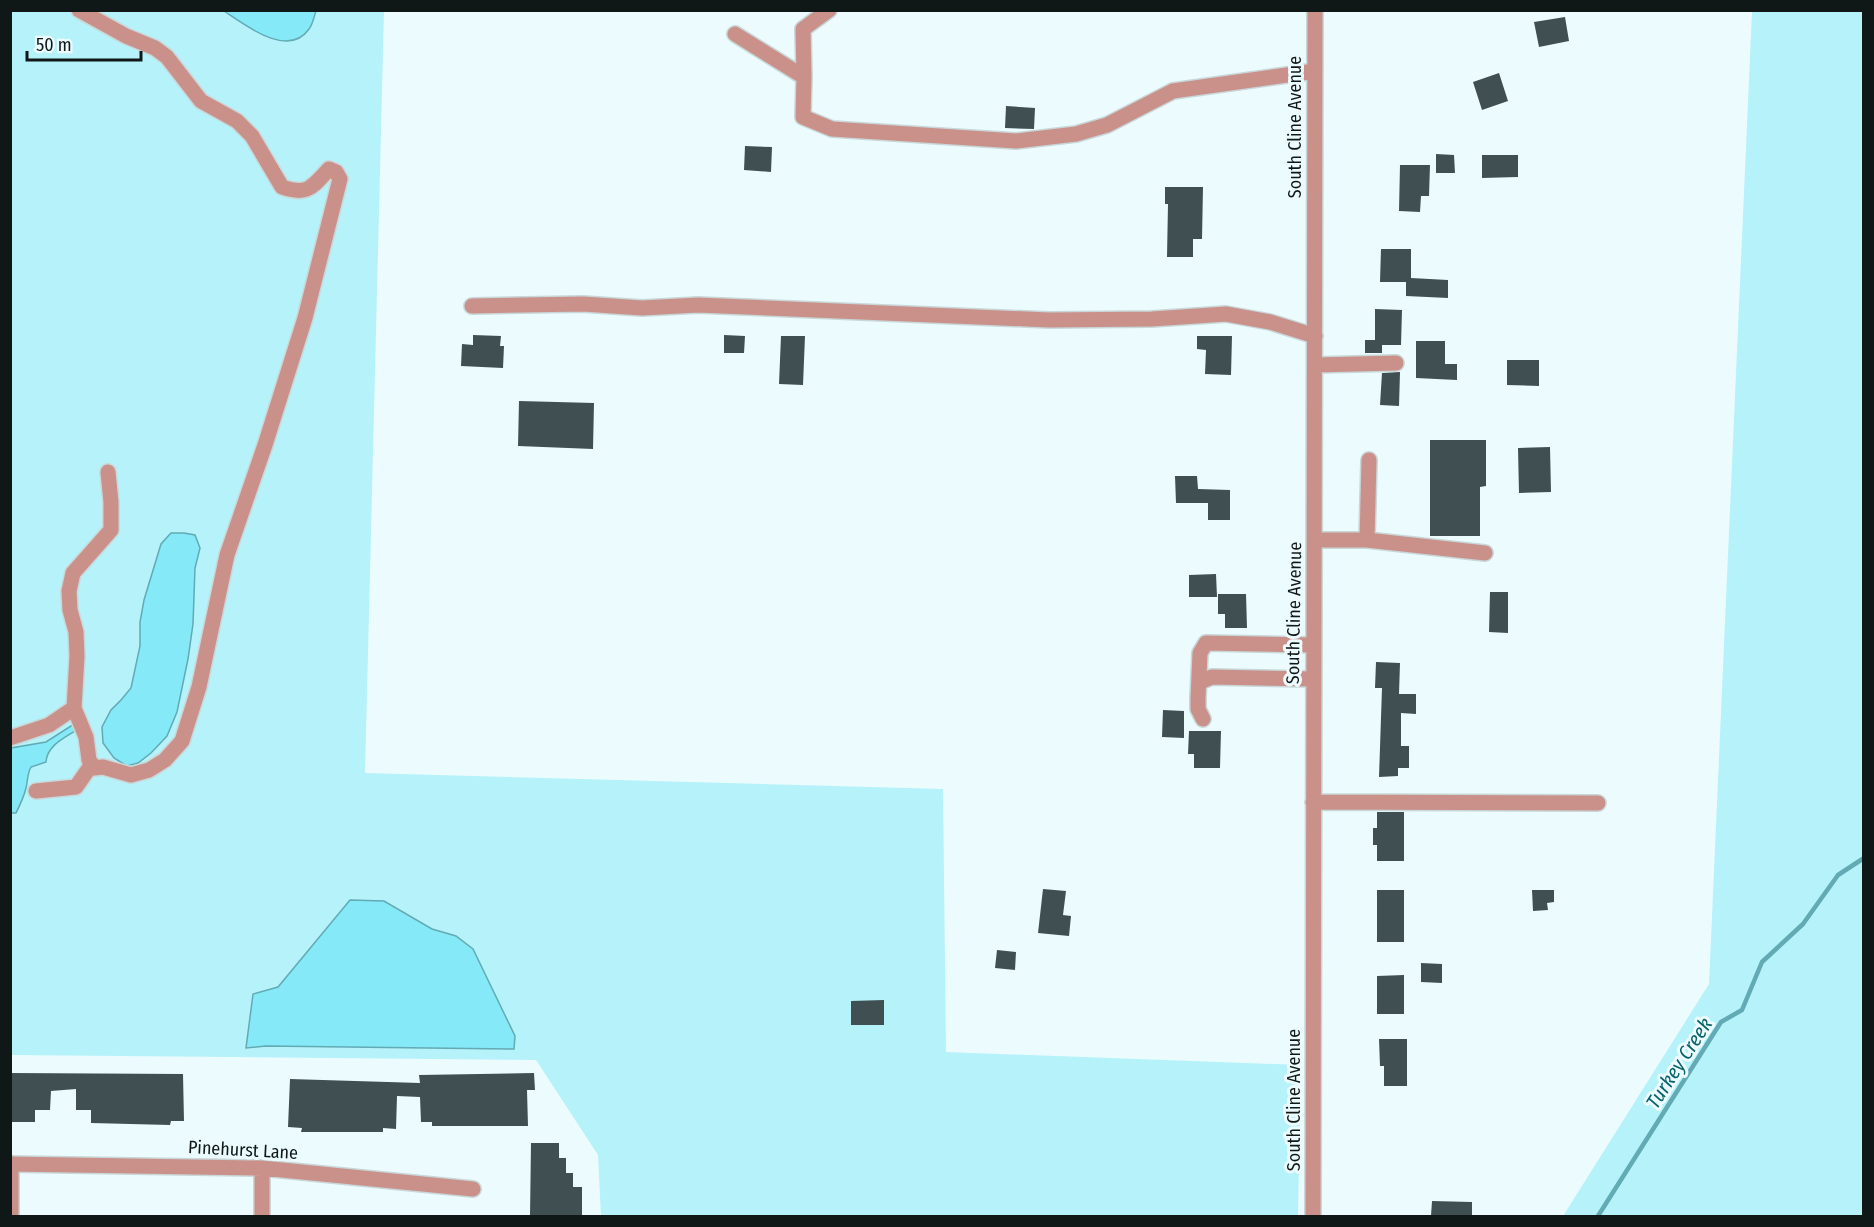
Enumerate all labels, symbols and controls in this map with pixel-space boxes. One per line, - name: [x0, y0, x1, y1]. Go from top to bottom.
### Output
- scale bar: [27, 24, 141, 62]
- text: 50 m: [36, 34, 72, 56]
- street label: South Cline Avenue: [1284, 56, 1306, 198]
- street label: South Cline Avenue: [1282, 542, 1306, 684]
- water label: Turkey Creek: [1641, 1013, 1717, 1113]
- street label: South Cline Avenue: [1283, 1029, 1305, 1171]
- street label: Pinehurst Lane: [187, 1136, 299, 1164]

